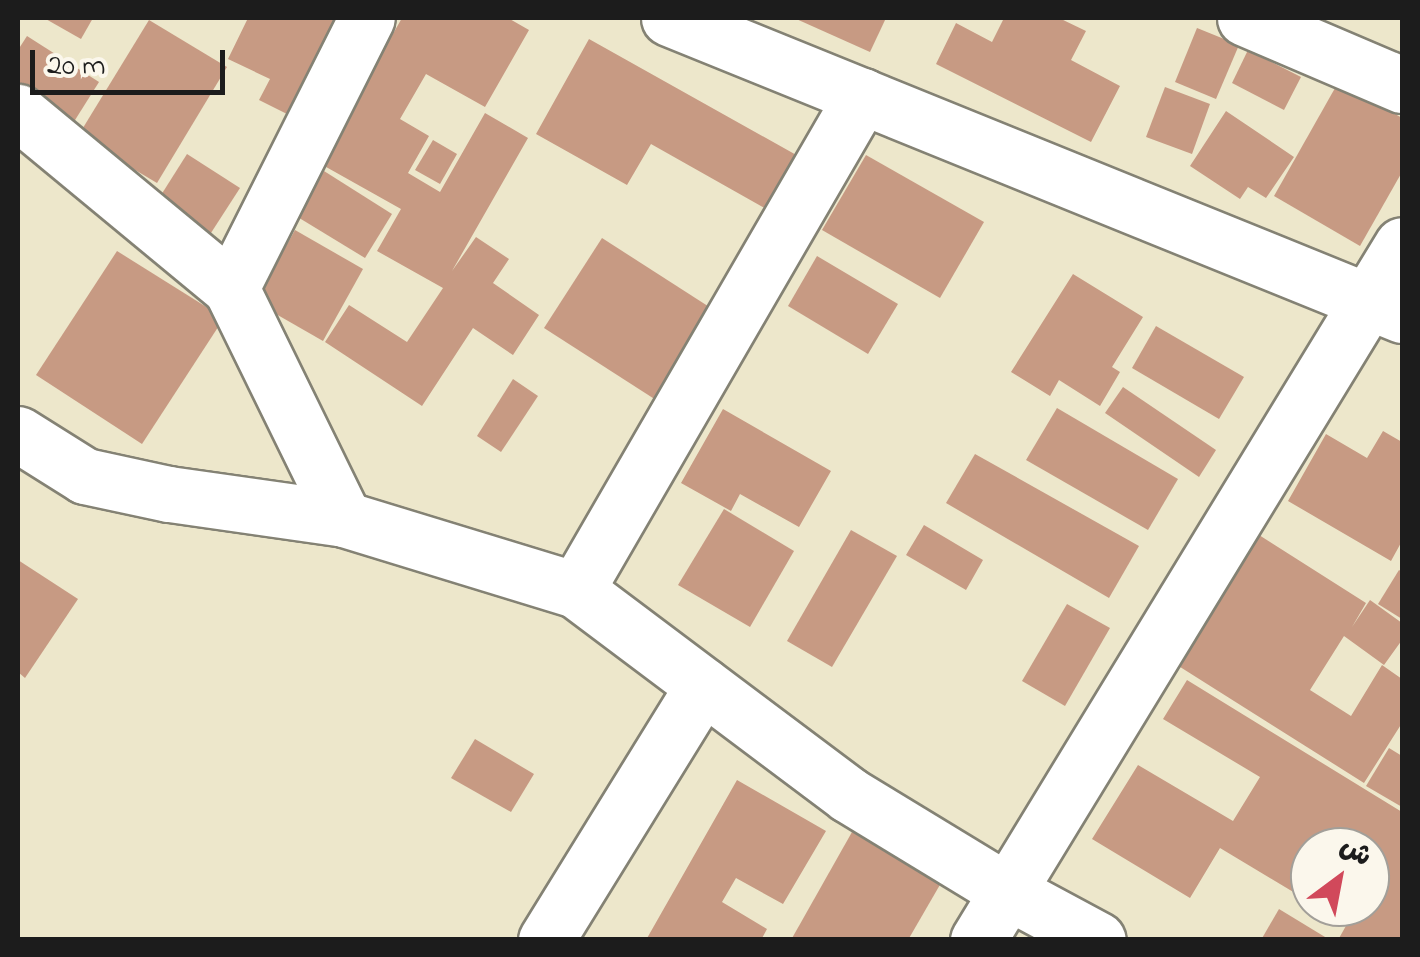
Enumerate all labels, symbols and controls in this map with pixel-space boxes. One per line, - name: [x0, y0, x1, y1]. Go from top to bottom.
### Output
- scale bar: [35, 30, 230, 92]
- text: 20 m: [47, 45, 106, 89]
- north arrow: [1290, 827, 1390, 927]
- text: ش: [1331, 827, 1379, 878]

